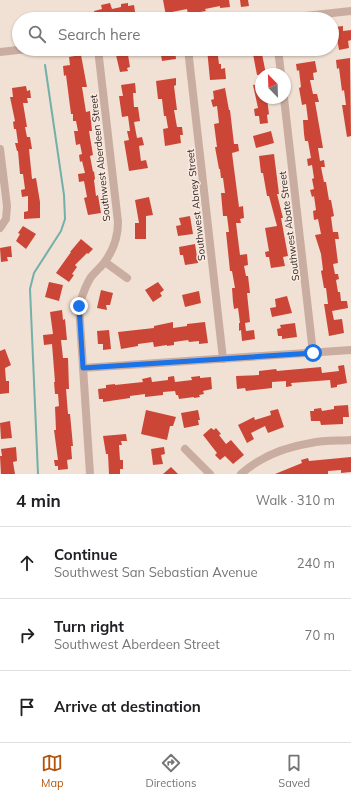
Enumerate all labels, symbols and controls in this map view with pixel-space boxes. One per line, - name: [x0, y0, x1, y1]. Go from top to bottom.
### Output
- search box: [12, 12, 339, 56]
- icon: search: [26, 23, 48, 45]
- text: Search here: [58, 25, 140, 44]
- north arrow: [255, 68, 291, 104]
- street label: Southwest Aberdeen Street: [87, 93, 113, 222]
- street label: Southwest Abney Street: [184, 148, 208, 262]
- street label: Southwest Abate Street: [276, 170, 302, 282]
- route end: [70, 297, 88, 315]
- route start: [304, 344, 322, 362]
- text: 4 min: [16, 490, 61, 511]
- text: Walk · 310 m: [256, 492, 335, 508]
- text: Continue: [54, 545, 117, 564]
- icon: ahead: [16, 552, 38, 574]
- text: 240 m: [297, 555, 335, 571]
- text: Southwest San Sebastian Avenue: [54, 564, 258, 580]
- text: Turn right: [54, 617, 124, 636]
- icon: right: [16, 624, 38, 646]
- text: 70 m: [305, 627, 335, 643]
- text: Southwest Aberdeen Street: [54, 636, 220, 652]
- icon: arrive: [16, 696, 38, 718]
- text: Arrive at destination: [54, 697, 201, 716]
- tab: Map: [41, 752, 64, 790]
- tab: Directions: [146, 752, 196, 790]
- tab: Saved: [278, 752, 310, 790]

